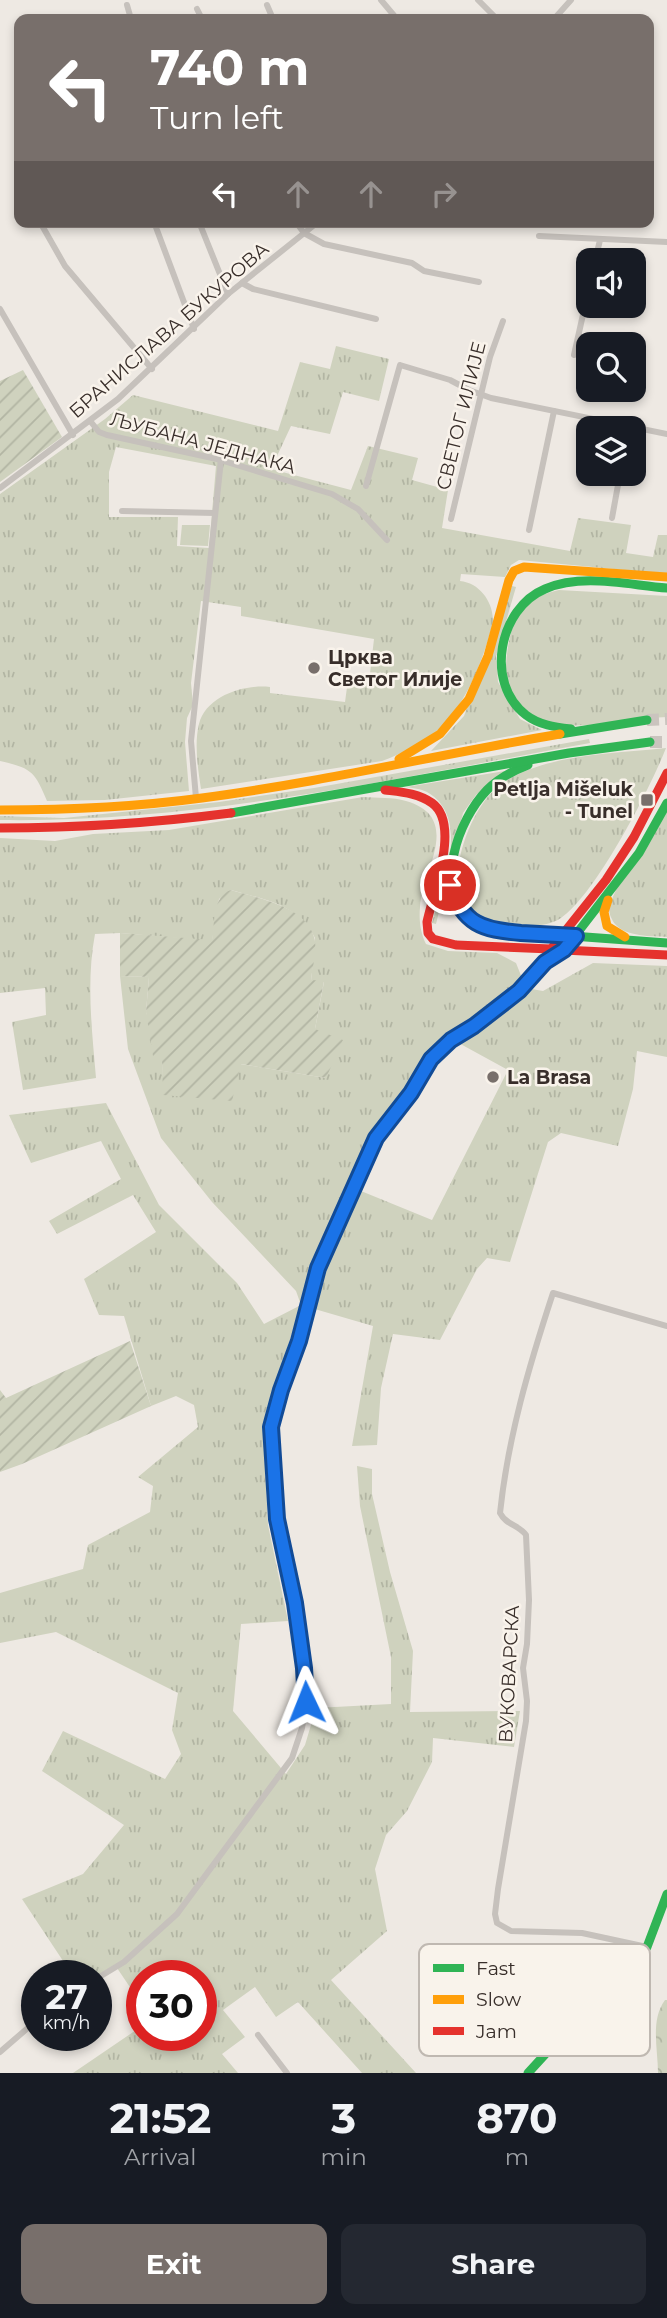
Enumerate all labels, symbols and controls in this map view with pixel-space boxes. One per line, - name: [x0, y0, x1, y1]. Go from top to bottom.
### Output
- text: 740 m: [150, 38, 310, 97]
- icon: left: [35, 42, 126, 133]
- text: Turn left: [150, 98, 284, 137]
- icon: left: [206, 175, 244, 213]
- icon: ahead: [279, 175, 317, 213]
- icon: ahead: [352, 175, 390, 213]
- icon: right: [425, 175, 463, 213]
- street label: БРАНИСЛАВА БУКУРОВА: [65, 237, 273, 423]
- map controls: [576, 248, 646, 486]
- button: sound: [576, 248, 646, 318]
- button: search: [576, 332, 646, 402]
- street label: СВЕТОГ ИЛИЈЕ: [431, 340, 491, 492]
- street label: ЉУБАНА ЈЕДНАКА: [108, 407, 298, 479]
- button: layers: [576, 416, 646, 486]
- place label: Црква Светог Илије: [328, 646, 463, 691]
- marker: Црква Светог Илије: [306, 660, 322, 676]
- place label: Petlja Mišeluk - Tunel: [493, 778, 634, 823]
- marker: Petlja Mišeluk - Tunel: [639, 792, 655, 808]
- pin: [420, 855, 480, 915]
- icon: arrive: [431, 866, 469, 904]
- place label: La Brasa: [507, 1066, 591, 1089]
- marker: La Brasa: [485, 1069, 501, 1085]
- street label: ВУКОВАРСКА: [494, 1605, 524, 1743]
- position arrow: [269, 1665, 343, 1739]
- legend: [419, 1944, 650, 2056]
- text: Fast: [476, 1957, 516, 1980]
- speed limit sign: 30: [126, 1960, 217, 2051]
- text: 27: [45, 1975, 88, 2018]
- text: Slow: [476, 1988, 521, 2011]
- text: km/h: [42, 2012, 91, 2034]
- text: Jam: [475, 2020, 517, 2043]
- text: 21:52: [109, 2092, 211, 2144]
- text: 3: [331, 2092, 356, 2144]
- text: 870: [476, 2092, 558, 2144]
- text: Arrival: [124, 2143, 197, 2171]
- text: min: [321, 2143, 367, 2171]
- text: m: [505, 2143, 529, 2171]
- button: Exit: [21, 2224, 327, 2304]
- button: Share: [341, 2224, 646, 2304]

